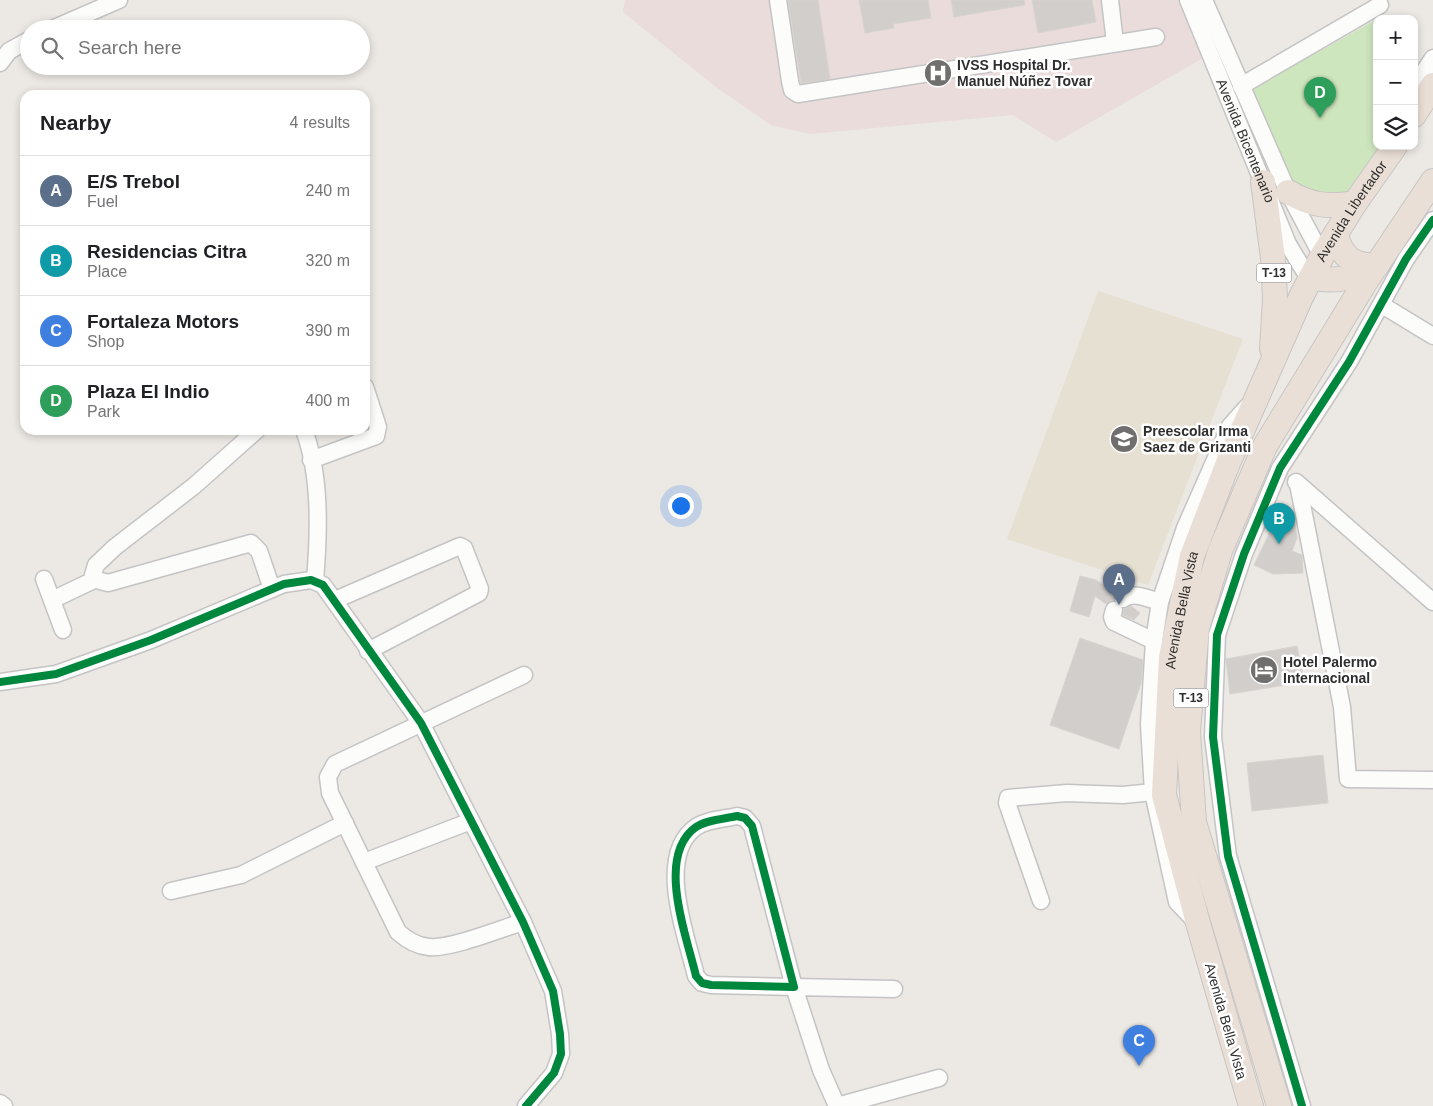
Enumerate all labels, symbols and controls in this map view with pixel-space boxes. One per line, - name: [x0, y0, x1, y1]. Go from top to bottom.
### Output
- map controls: [1373, 15, 1418, 150]
- button: +: [1373, 15, 1418, 60]
- search box: [20, 20, 370, 75]
- icon: search: [38, 34, 66, 62]
- text: Search here: [78, 37, 182, 58]
- place label: IVSS Hospital Dr. Manuel Núñez Tovar: [957, 57, 1093, 89]
- hospital icon: IVSS Hospital Dr. Manuel Núñez Tovar: [923, 58, 953, 88]
- button: −: [1373, 60, 1418, 105]
- street label: Avenida Bicentenario: [1213, 76, 1278, 205]
- pin: D: [1304, 77, 1336, 118]
- button: layers: [1373, 105, 1418, 150]
- text: Nearby: [40, 111, 111, 134]
- text: 4 results: [290, 114, 350, 131]
- street label: Avenida Libertador: [1313, 157, 1390, 264]
- text: E/S Trebol: [87, 171, 180, 192]
- text: A: [50, 182, 62, 199]
- text: 240 m: [306, 182, 350, 199]
- text: Fuel: [87, 193, 118, 210]
- text: Residencias Citra: [87, 241, 246, 262]
- text: B: [50, 252, 62, 269]
- text: 320 m: [306, 252, 350, 269]
- text: Place: [87, 263, 127, 280]
- road number: T-13: [1256, 264, 1292, 282]
- text: Fortaleza Motors: [87, 311, 239, 332]
- text: C: [50, 322, 62, 339]
- text: 390 m: [306, 322, 350, 339]
- text: Shop: [87, 333, 124, 350]
- text: Plaza El Indio: [87, 381, 209, 402]
- text: D: [50, 392, 62, 409]
- text: 400 m: [306, 392, 350, 409]
- text: Park: [87, 403, 120, 420]
- place label: Preescolar Irma Saez de Grizanti: [1143, 423, 1251, 455]
- school or university icon: Preescolar Irma Saez de Grizanti: [1109, 424, 1139, 454]
- your location: [668, 493, 694, 519]
- pin: B: [1263, 503, 1295, 544]
- street label: Avenida Bella Vista: [1162, 548, 1201, 670]
- pin: A: [1103, 564, 1135, 605]
- place label: Hotel Palermo Internacional: [1283, 654, 1377, 686]
- hotel icon: Hotel Palermo Internacional: [1249, 655, 1279, 685]
- road number: T-13: [1174, 688, 1208, 708]
- street label: Avenida Bella Vista: [1202, 961, 1250, 1081]
- pin: C: [1123, 1025, 1155, 1066]

